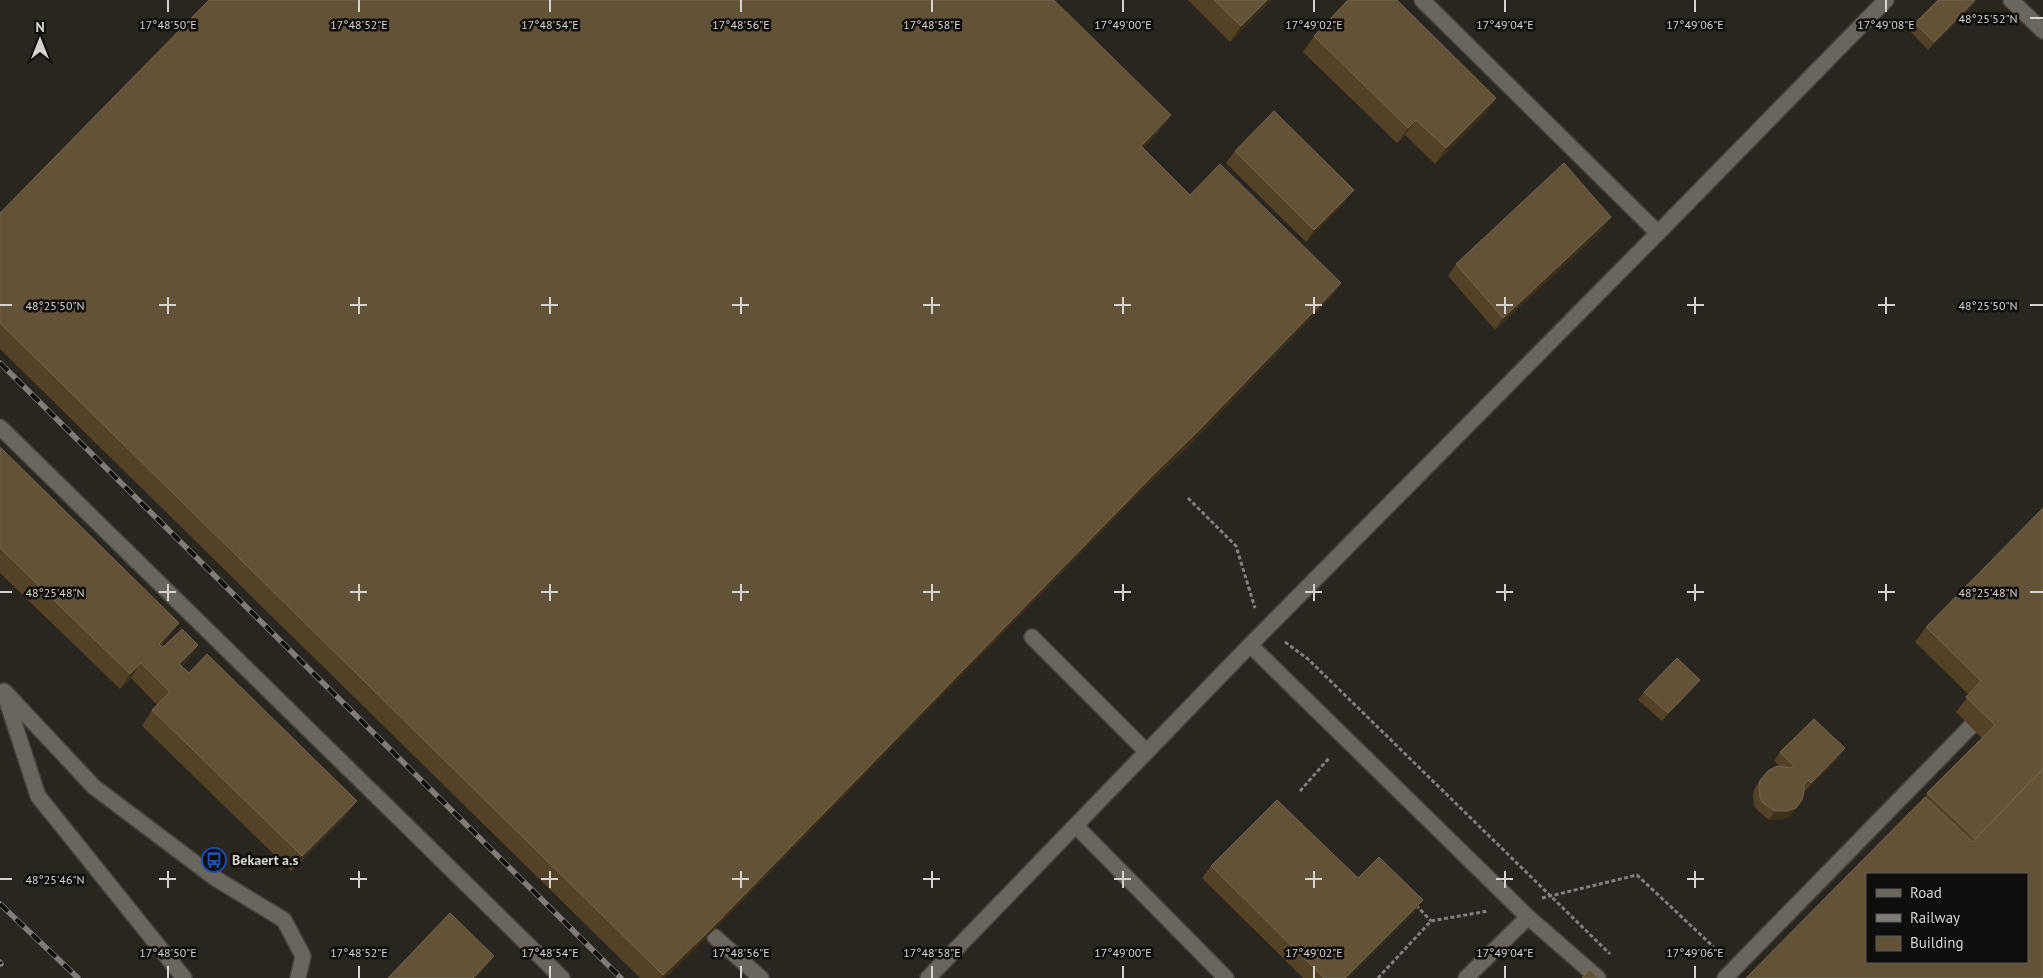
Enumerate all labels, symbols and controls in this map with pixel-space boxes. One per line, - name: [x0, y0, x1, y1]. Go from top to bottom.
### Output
- text: 48°25'52"N: [1958, 11, 2018, 26]
- north arrow: [15, 15, 65, 65]
- text: 17°48'50"E: [139, 17, 197, 32]
- text: 17°48'52"E: [330, 17, 388, 32]
- text: 17°48'54"E: [521, 17, 579, 32]
- text: 17°48'56"E: [712, 17, 770, 32]
- text: 17°48'58"E: [903, 17, 961, 32]
- text: 17°49'00"E: [1094, 17, 1152, 32]
- text: 17°49'02"E: [1285, 17, 1343, 32]
- text: 17°49'04"E: [1476, 17, 1534, 32]
- text: 17°49'06"E: [1666, 17, 1724, 32]
- text: 17°49'08"E: [1857, 17, 1915, 32]
- text: N: [35, 18, 45, 36]
- text: 48°25'50"N: [25, 298, 85, 313]
- text: 48°25'50"N: [1958, 298, 2018, 313]
- text: 48°25'48"N: [25, 585, 85, 600]
- text: 48°25'48"N: [1958, 585, 2018, 600]
- bus stop icon: Bekaert a.s: [201, 847, 227, 873]
- place label: Bekaert a.s: [232, 851, 298, 869]
- text: 48°25'46"N: [25, 872, 85, 887]
- legend: [1866, 873, 2028, 963]
- text: Road: [1910, 883, 1942, 902]
- text: Railway: [1910, 908, 1960, 927]
- text: Building: [1910, 933, 1964, 952]
- text: 17°48'50"E: [139, 945, 197, 960]
- text: 17°48'52"E: [330, 945, 388, 960]
- text: 17°48'54"E: [521, 945, 579, 960]
- text: 17°48'56"E: [712, 945, 770, 960]
- text: 17°48'58"E: [903, 945, 961, 960]
- text: 17°49'00"E: [1094, 945, 1152, 960]
- text: 17°49'02"E: [1285, 945, 1343, 960]
- text: 17°49'04"E: [1476, 945, 1534, 960]
- text: 17°49'06"E: [1666, 945, 1724, 960]

